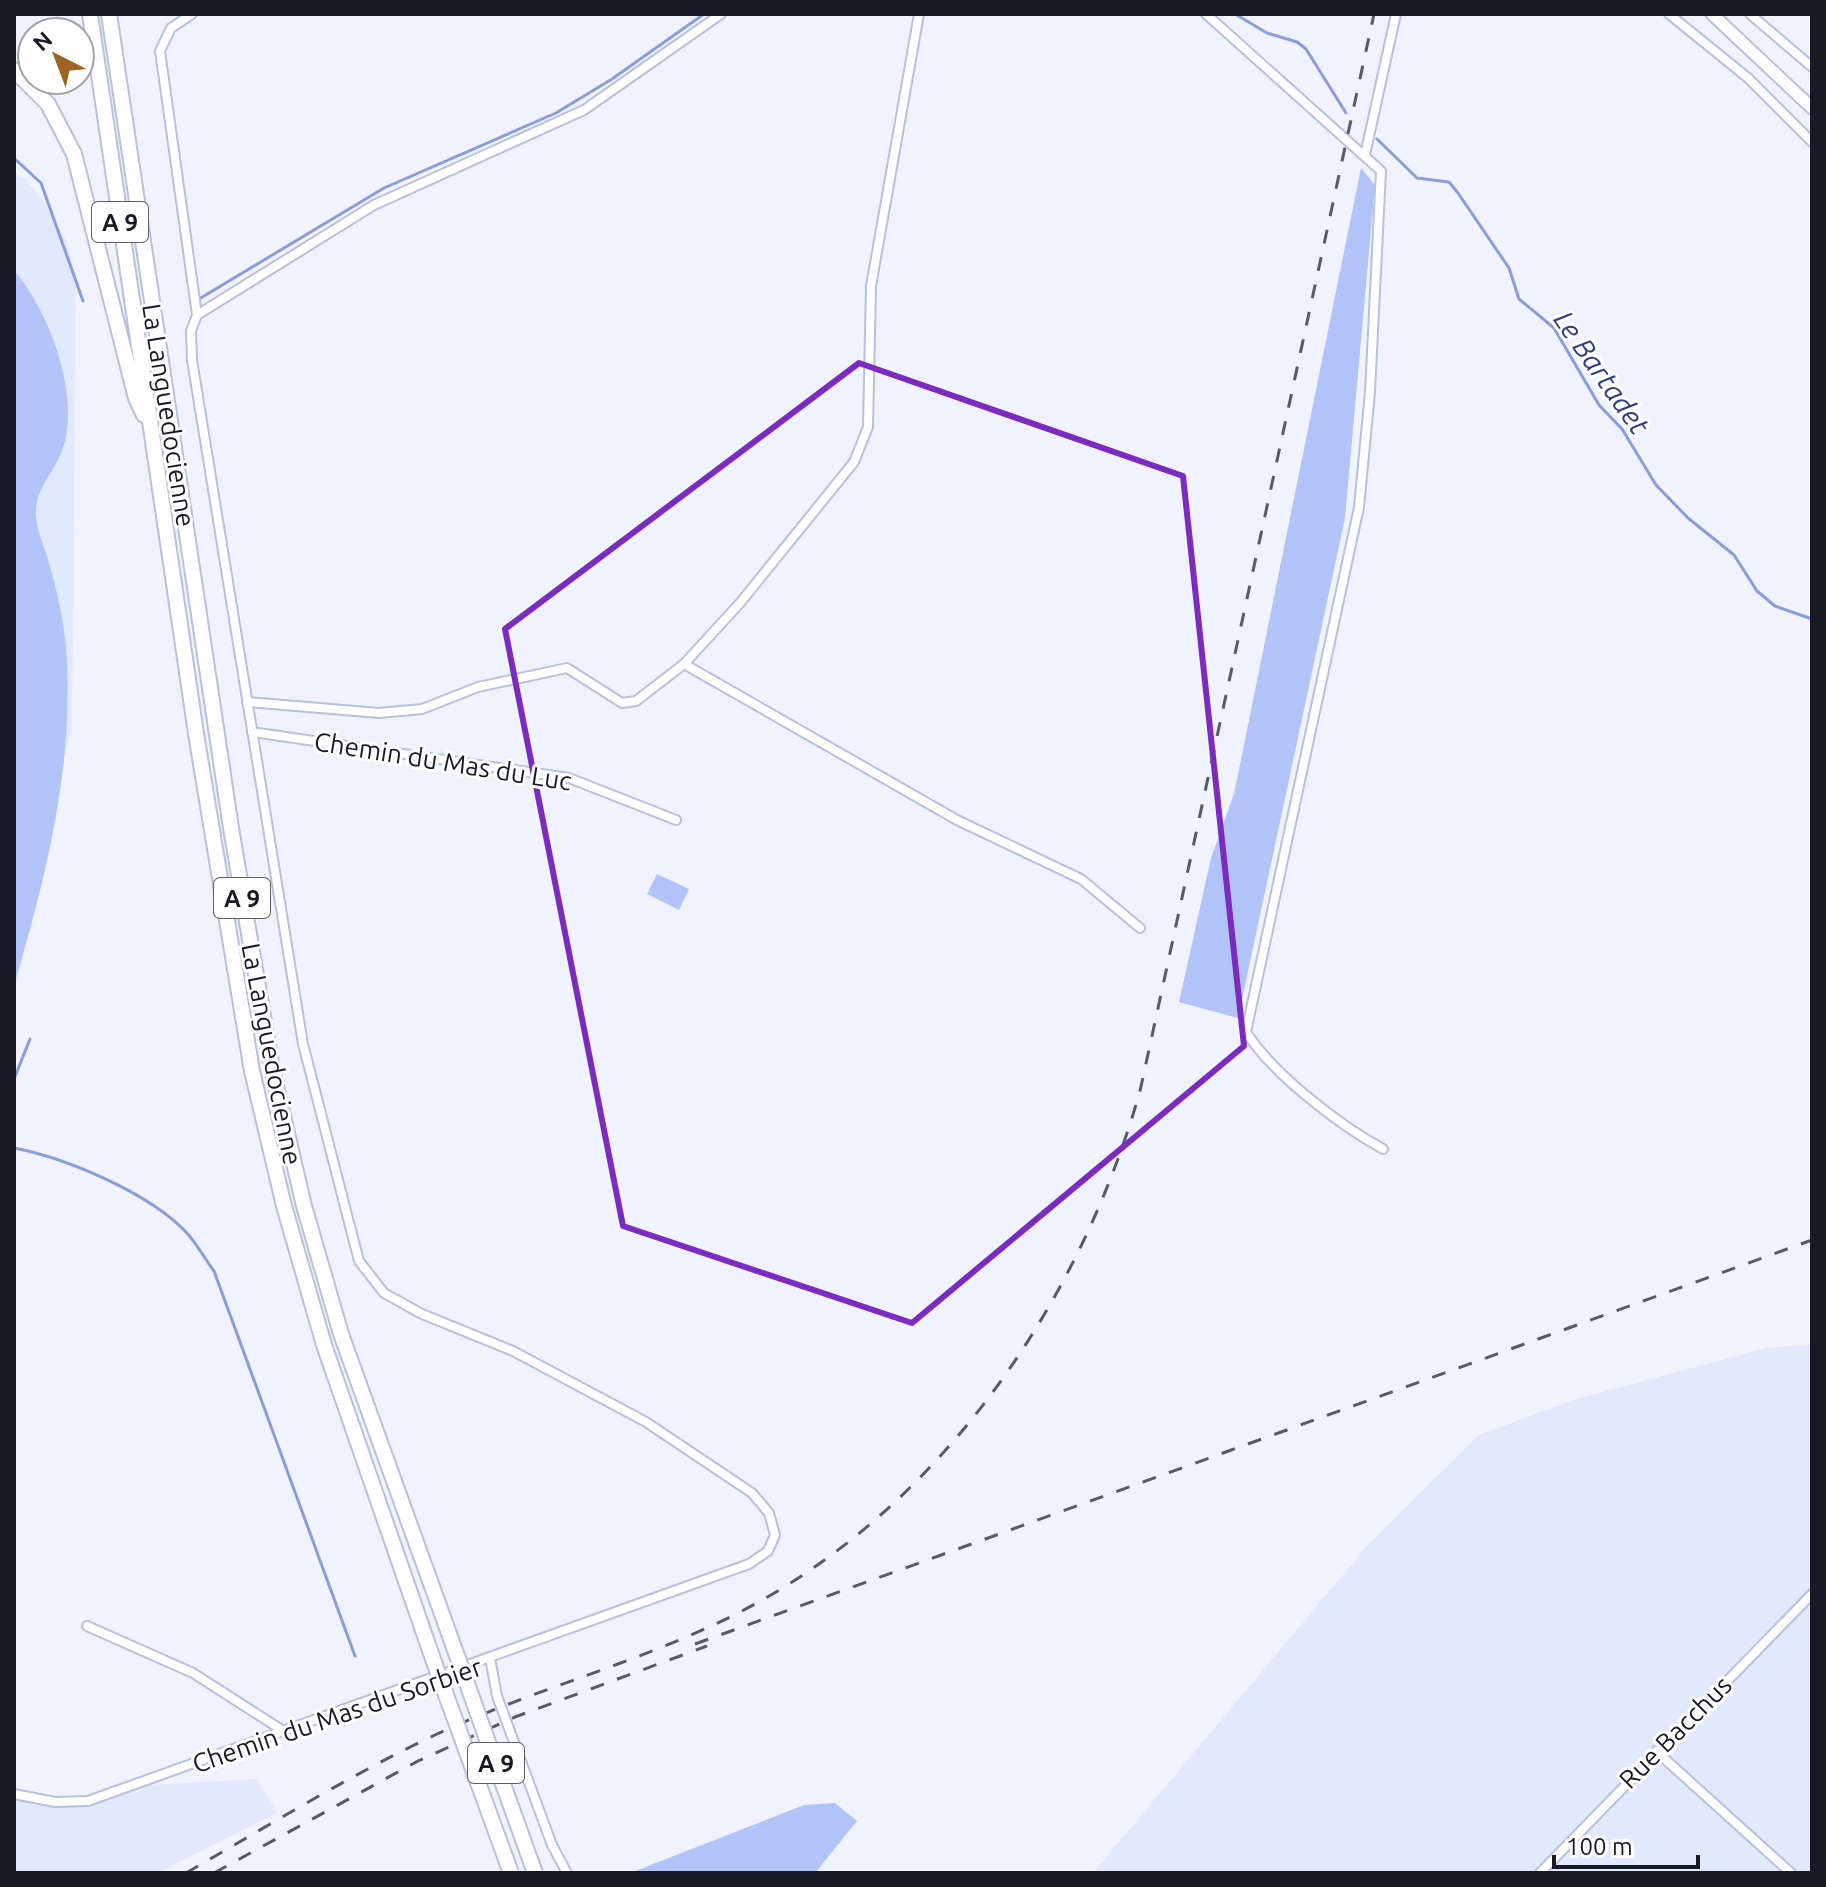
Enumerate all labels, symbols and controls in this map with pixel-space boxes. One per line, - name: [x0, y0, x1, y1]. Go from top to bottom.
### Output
- north arrow: [16, 16, 96, 96]
- text: N: [28, 26, 57, 56]
- road number: A 9: [92, 202, 148, 242]
- street label: La Languedocienne: [137, 301, 201, 529]
- water label: Le Bartadet: [1548, 305, 1656, 440]
- street label: Chemin du Mas du Luc: [312, 726, 574, 796]
- road number: A 9: [214, 878, 270, 918]
- street label: La Languedocienne: [236, 941, 308, 1167]
- street label: Chemin du Mas du Sorbier: [188, 1652, 486, 1778]
- street label: Rue Bacchus: [1613, 1670, 1737, 1794]
- road number: A 9: [468, 1743, 524, 1783]
- scale bar: [1554, 1819, 1698, 1869]
- text: 100 m: [1566, 1833, 1633, 1860]

